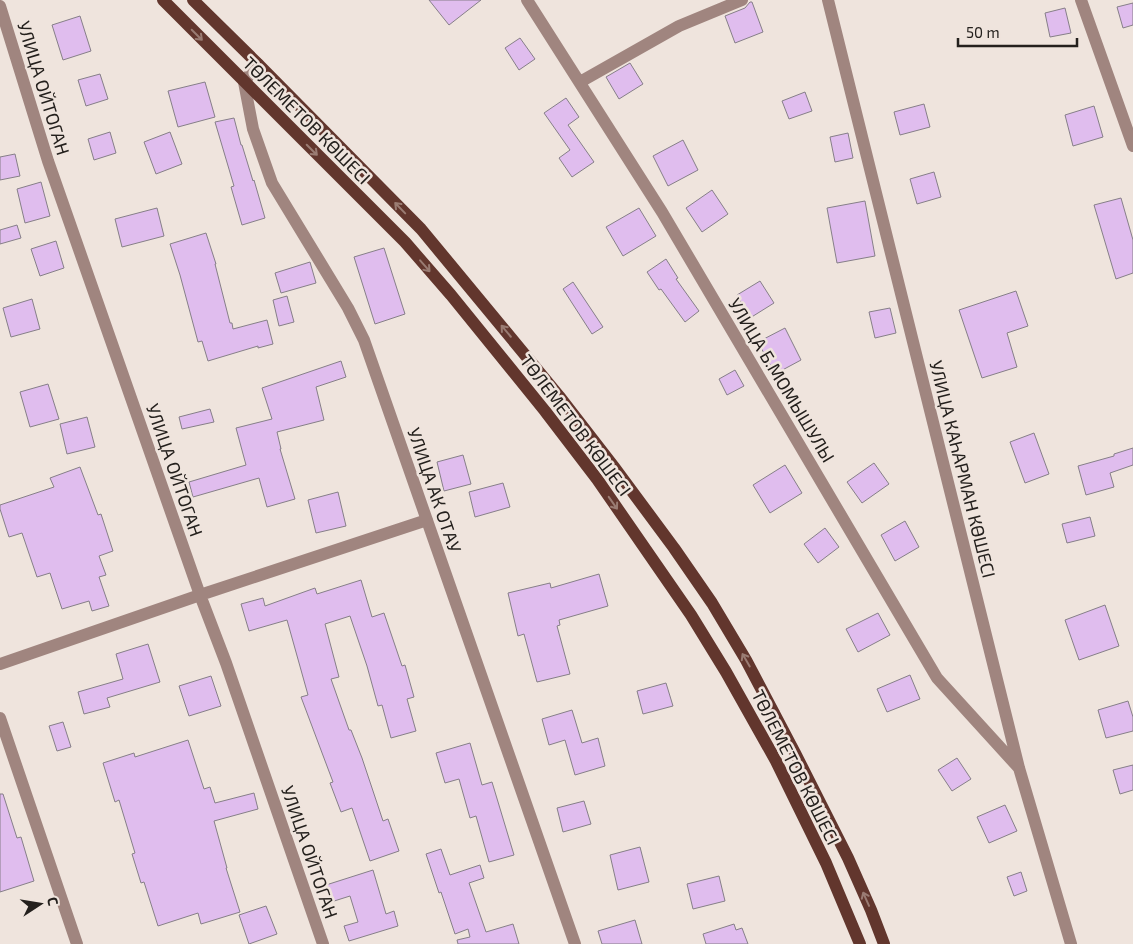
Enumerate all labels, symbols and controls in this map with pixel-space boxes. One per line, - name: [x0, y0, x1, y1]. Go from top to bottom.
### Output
- scale bar: [958, 15, 1077, 47]
- street label: УЛИЦА ОЙТОГАН: [13, 18, 75, 158]
- text: 50 m: [966, 23, 1000, 41]
- one-way arrow: [191, 28, 203, 41]
- street label: ТӨЛЕМЕТОВ КӨШЕСІ: [239, 52, 375, 188]
- one-way arrow: [306, 143, 318, 156]
- one-way arrow: [394, 202, 406, 214]
- one-way arrow: [420, 259, 431, 272]
- street label: УЛИЦА Б.МОМЫШУЛЫ: [724, 294, 840, 466]
- one-way arrow: [500, 325, 511, 338]
- street label: ТӨЛЕМЕТОВ КӨШЕСІ: [516, 350, 636, 500]
- street label: УЛИЦА КАҺАРМАН КӨШЕСІ: [925, 358, 1001, 580]
- street label: УЛИЦА ОЙТОГАН: [142, 401, 208, 539]
- street label: УЛИЦА АК ОТАУ: [403, 425, 467, 555]
- one-way arrow: [608, 496, 618, 510]
- one-way arrow: [740, 653, 750, 668]
- street label: ТӨЛЕМЕТОВ КӨШЕСІ: [747, 686, 845, 848]
- street label: УЛИЦА ОЙТОГАН: [277, 783, 343, 921]
- north arrow: [15, 879, 65, 929]
- one-way arrow: [861, 892, 870, 907]
- text: С: [44, 895, 62, 907]

